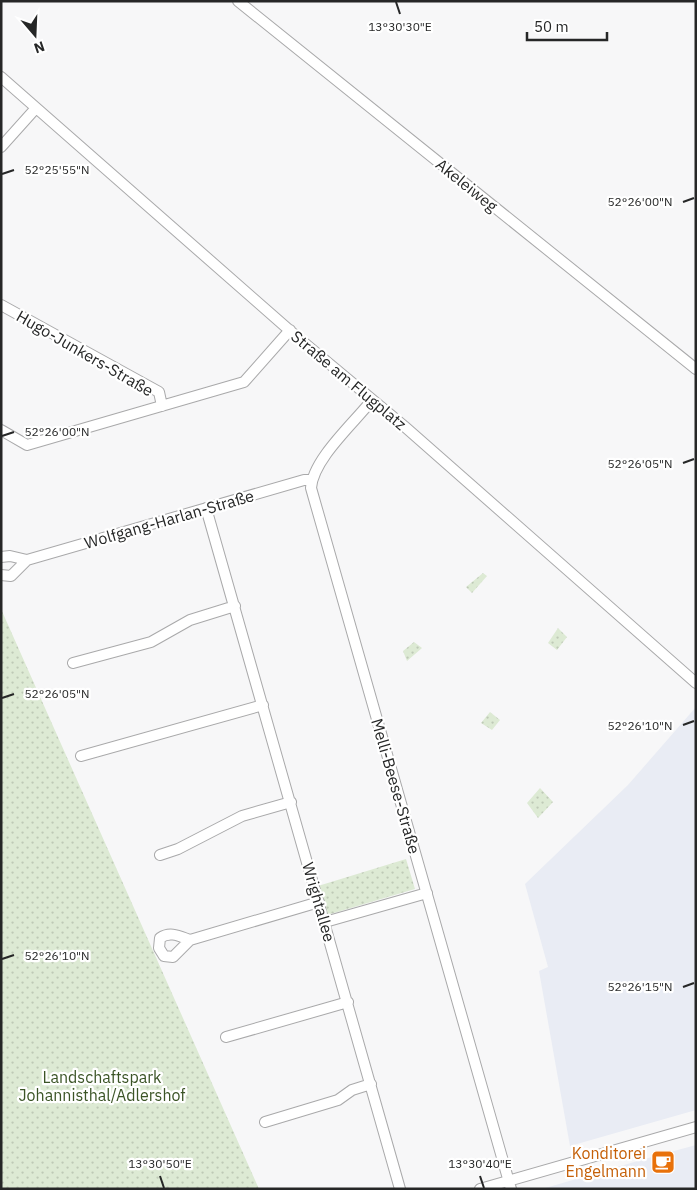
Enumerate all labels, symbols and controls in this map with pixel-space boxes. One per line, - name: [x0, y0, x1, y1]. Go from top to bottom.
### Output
- north arrow: [10, 10, 60, 60]
- scale bar: [527, 10, 607, 42]
- text: 50 m: [534, 17, 569, 36]
- text: 13°30'30"E: [368, 19, 432, 34]
- text: N: [32, 37, 47, 57]
- street label: Akeleiweg: [432, 154, 502, 216]
- text: 52°25'55"N: [24, 162, 90, 177]
- text: 52°26'00"N: [607, 194, 673, 209]
- street label: Hugo-Junkers-Straße: [13, 306, 157, 400]
- street label: Straße am Flugplatz: [287, 326, 411, 434]
- text: 52°26'00"N: [24, 424, 90, 439]
- text: 52°26'05"N: [607, 456, 673, 471]
- street label: Wolfgang-Harlan-Straße: [82, 485, 256, 553]
- text: 52°26'05"N: [24, 686, 90, 701]
- street label: Melli-Beese-Straße: [367, 716, 425, 856]
- text: 52°26'10"N: [607, 718, 673, 733]
- street label: Wrightallee: [298, 860, 340, 944]
- text: 52°26'10"N: [24, 948, 90, 963]
- text: 52°26'15"N: [607, 979, 673, 994]
- park label: Landschaftspark Johannisthal/Adlershof: [18, 1067, 186, 1105]
- place label: Konditorei Engelmann: [565, 1143, 646, 1181]
- cafe icon: Konditorei Engelmann: [650, 1149, 676, 1175]
- text: 13°30'50"E: [128, 1156, 192, 1171]
- text: 13°30'40"E: [448, 1156, 512, 1171]

